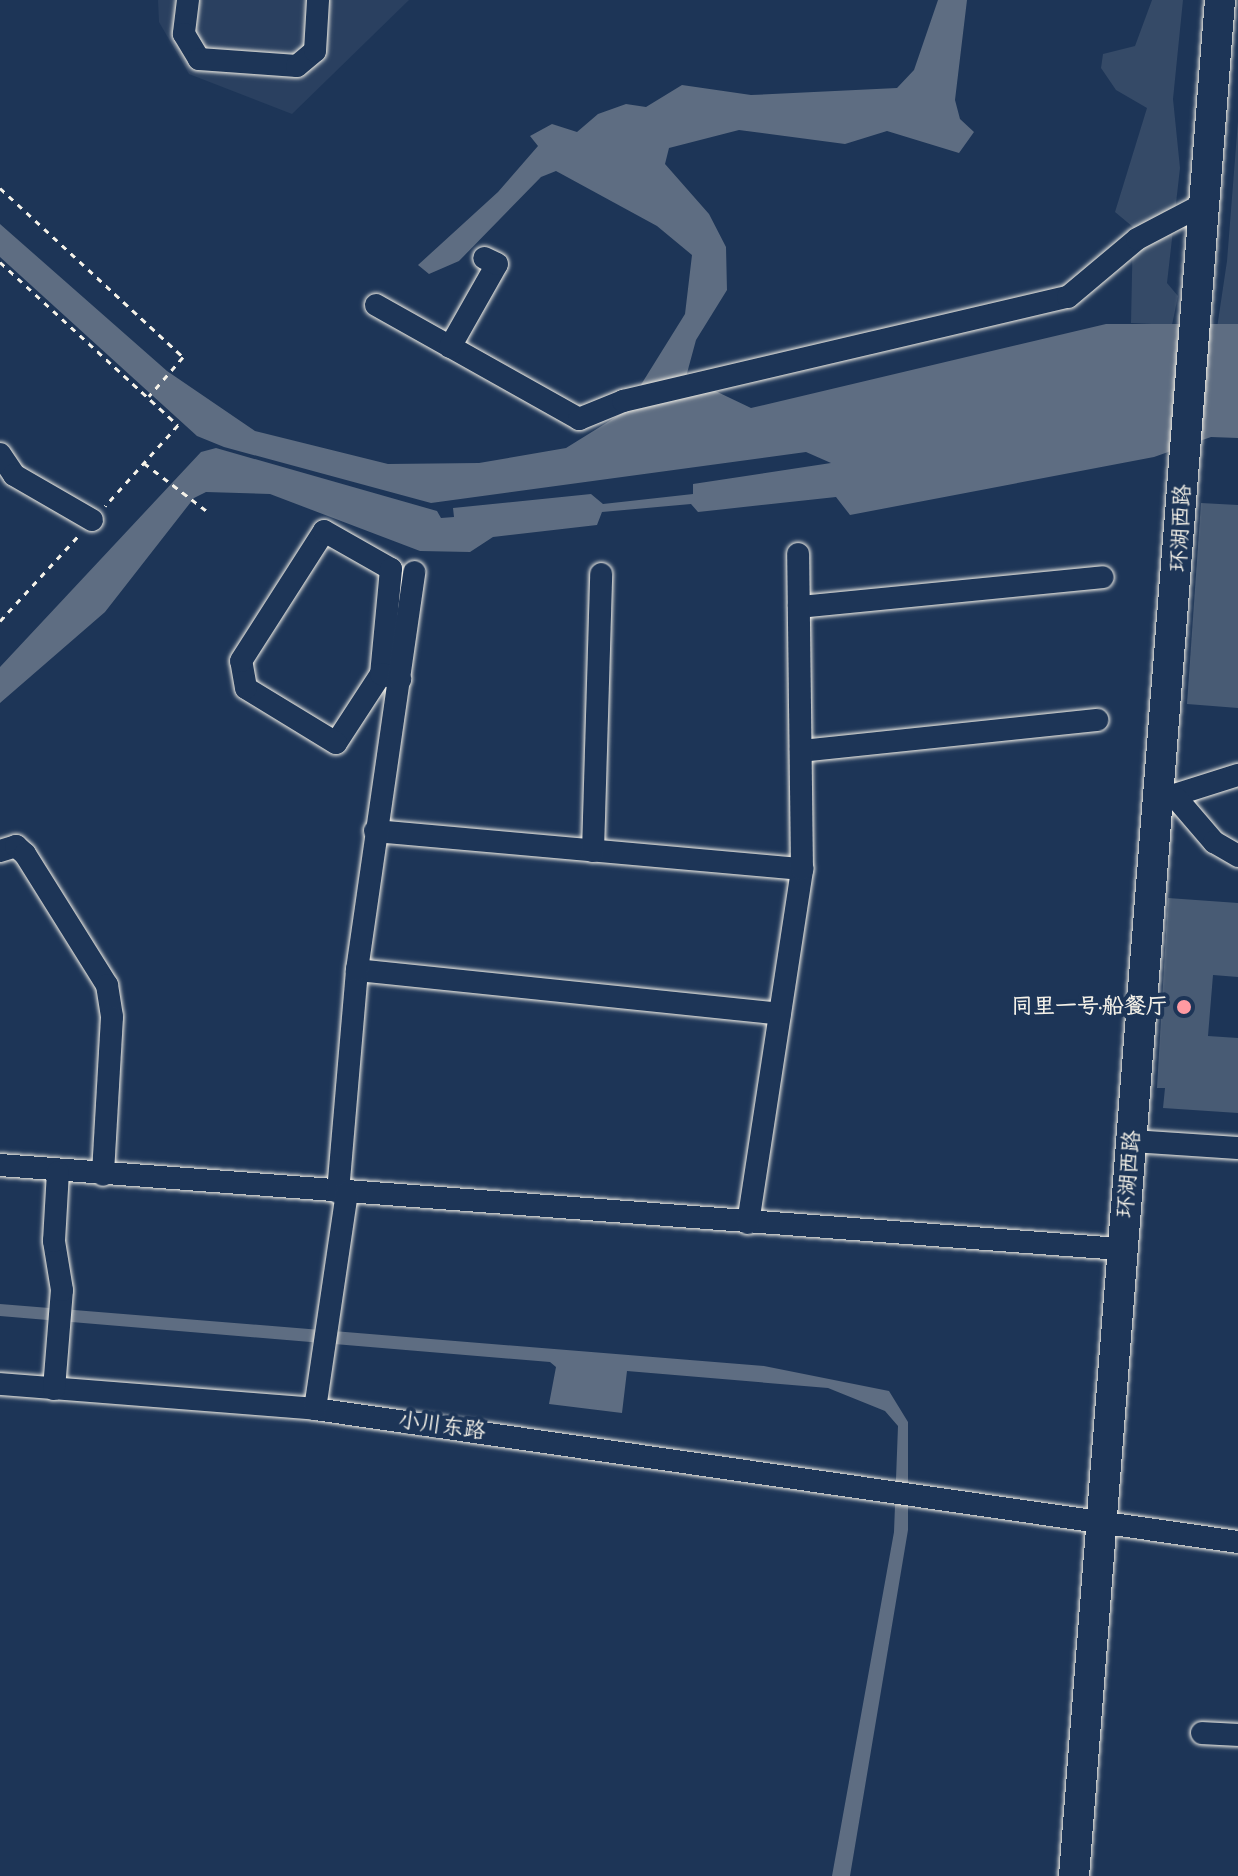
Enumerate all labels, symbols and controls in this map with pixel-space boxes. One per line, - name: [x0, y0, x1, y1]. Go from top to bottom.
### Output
- street label: 环湖西路: [1166, 483, 1196, 573]
- place label: 同里一号·船餐厅: [1011, 994, 1168, 1020]
- marker: 同里一号·船餐厅: [1175, 998, 1193, 1016]
- street label: 环湖西路: [1112, 1129, 1146, 1219]
- street label: 小川东路: [397, 1407, 487, 1445]

